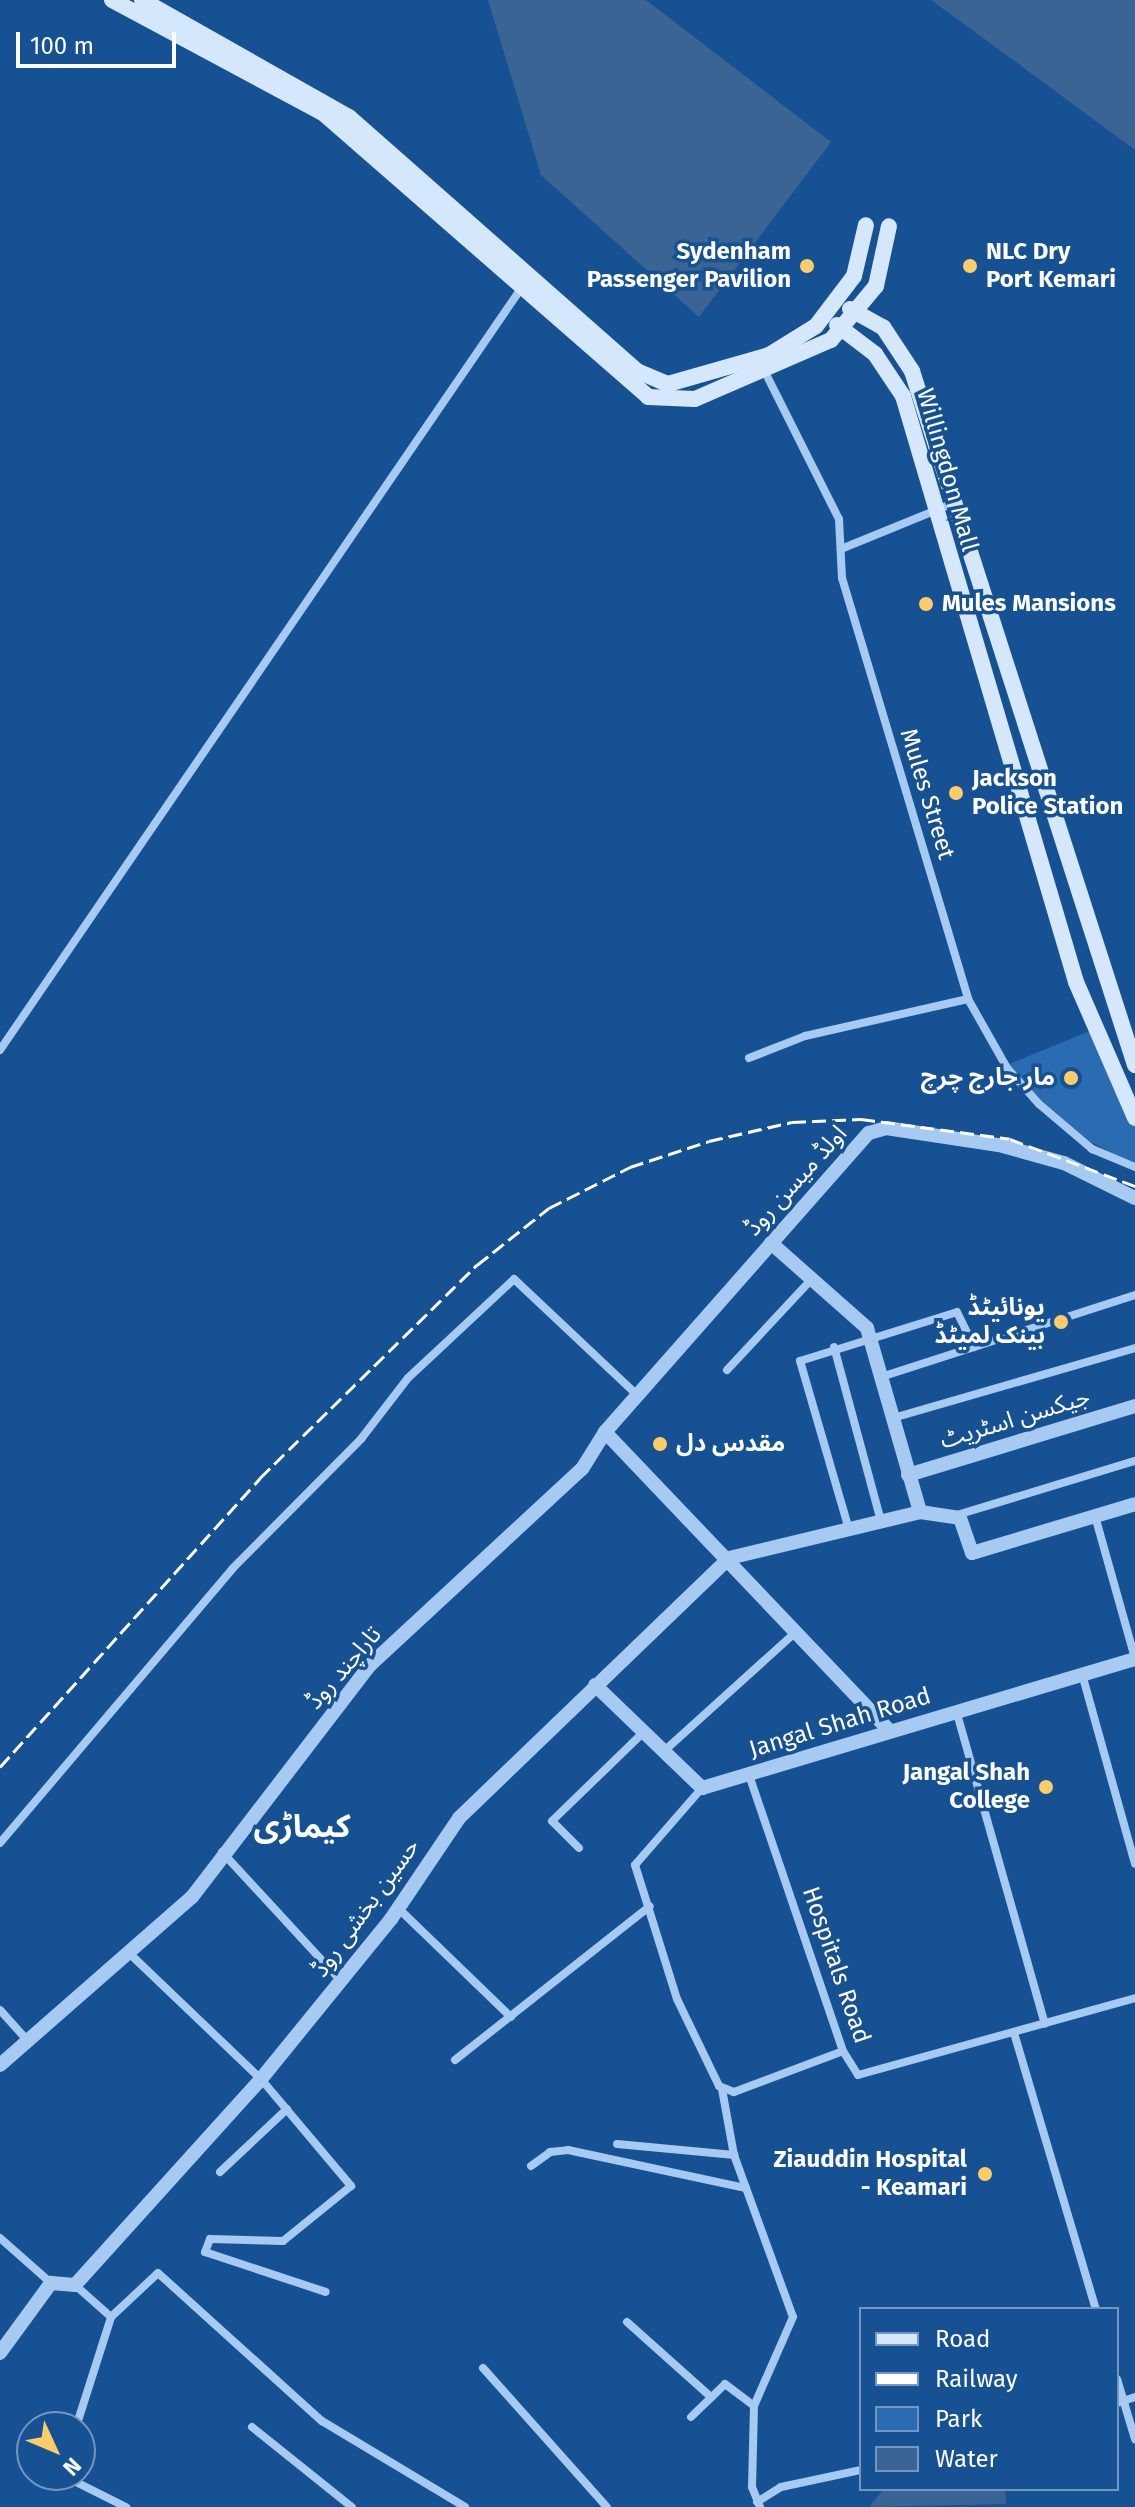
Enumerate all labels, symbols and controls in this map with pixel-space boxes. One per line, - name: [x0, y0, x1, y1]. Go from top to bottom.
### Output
- scale bar: [20, 16, 180, 66]
- text: 100 m: [30, 32, 94, 60]
- place label: Sydenham Passenger Pavilion: [587, 238, 791, 294]
- place label: NLC Dry Port Kemari: [986, 238, 1116, 294]
- marker: Sydenham Passenger Pavilion: [798, 257, 816, 275]
- marker: NLC Dry Port Kemari: [961, 257, 979, 275]
- street label: Willingdon Mall: [910, 385, 984, 555]
- place label: Mules Mansions: [942, 590, 1116, 618]
- marker: Mules Mansions: [917, 595, 935, 613]
- street label: Mules Street: [893, 725, 961, 863]
- place label: Jackson Police Station: [972, 765, 1123, 821]
- marker: Jackson Police Station: [947, 784, 965, 802]
- place label: مار جارج چرچ: [921, 1064, 1055, 1092]
- marker: مار جارج چرچ: [1062, 1069, 1080, 1087]
- street label: اولڈ میسن روڈ: [739, 1120, 853, 1242]
- place label: یونائیٹڈ بینک لمیٹڈ: [934, 1294, 1045, 1350]
- marker: یونائیٹڈ بینک لمیٹڈ: [1052, 1313, 1070, 1331]
- street label: جیکسن اسٹریٹ: [937, 1383, 1093, 1455]
- place label: مقدس دل: [676, 1430, 785, 1458]
- marker: مقدس دل: [651, 1435, 669, 1453]
- street label: تاراچند روڈ: [300, 1621, 388, 1715]
- street label: Jangal Shah Road: [746, 1682, 934, 1764]
- place label: Jangal Shah College: [902, 1759, 1030, 1815]
- marker: Jangal Shah College: [1037, 1778, 1055, 1796]
- district label: کیماڑی: [253, 1807, 351, 1845]
- street label: حسین بخشی روڈ: [306, 1833, 426, 1983]
- street label: Hospitals Road: [796, 1883, 876, 2047]
- place label: Ziauddin Hospital - Keamari: [773, 2146, 967, 2202]
- marker: Ziauddin Hospital - Keamari: [974, 2163, 996, 2185]
- legend: [859, 2307, 1119, 2491]
- text: Road: [935, 2325, 990, 2353]
- text: Railway: [935, 2365, 1018, 2393]
- text: Park: [935, 2405, 982, 2433]
- north arrow: [16, 2411, 96, 2491]
- text: Water: [935, 2445, 998, 2473]
- text: N: [57, 2452, 87, 2481]

